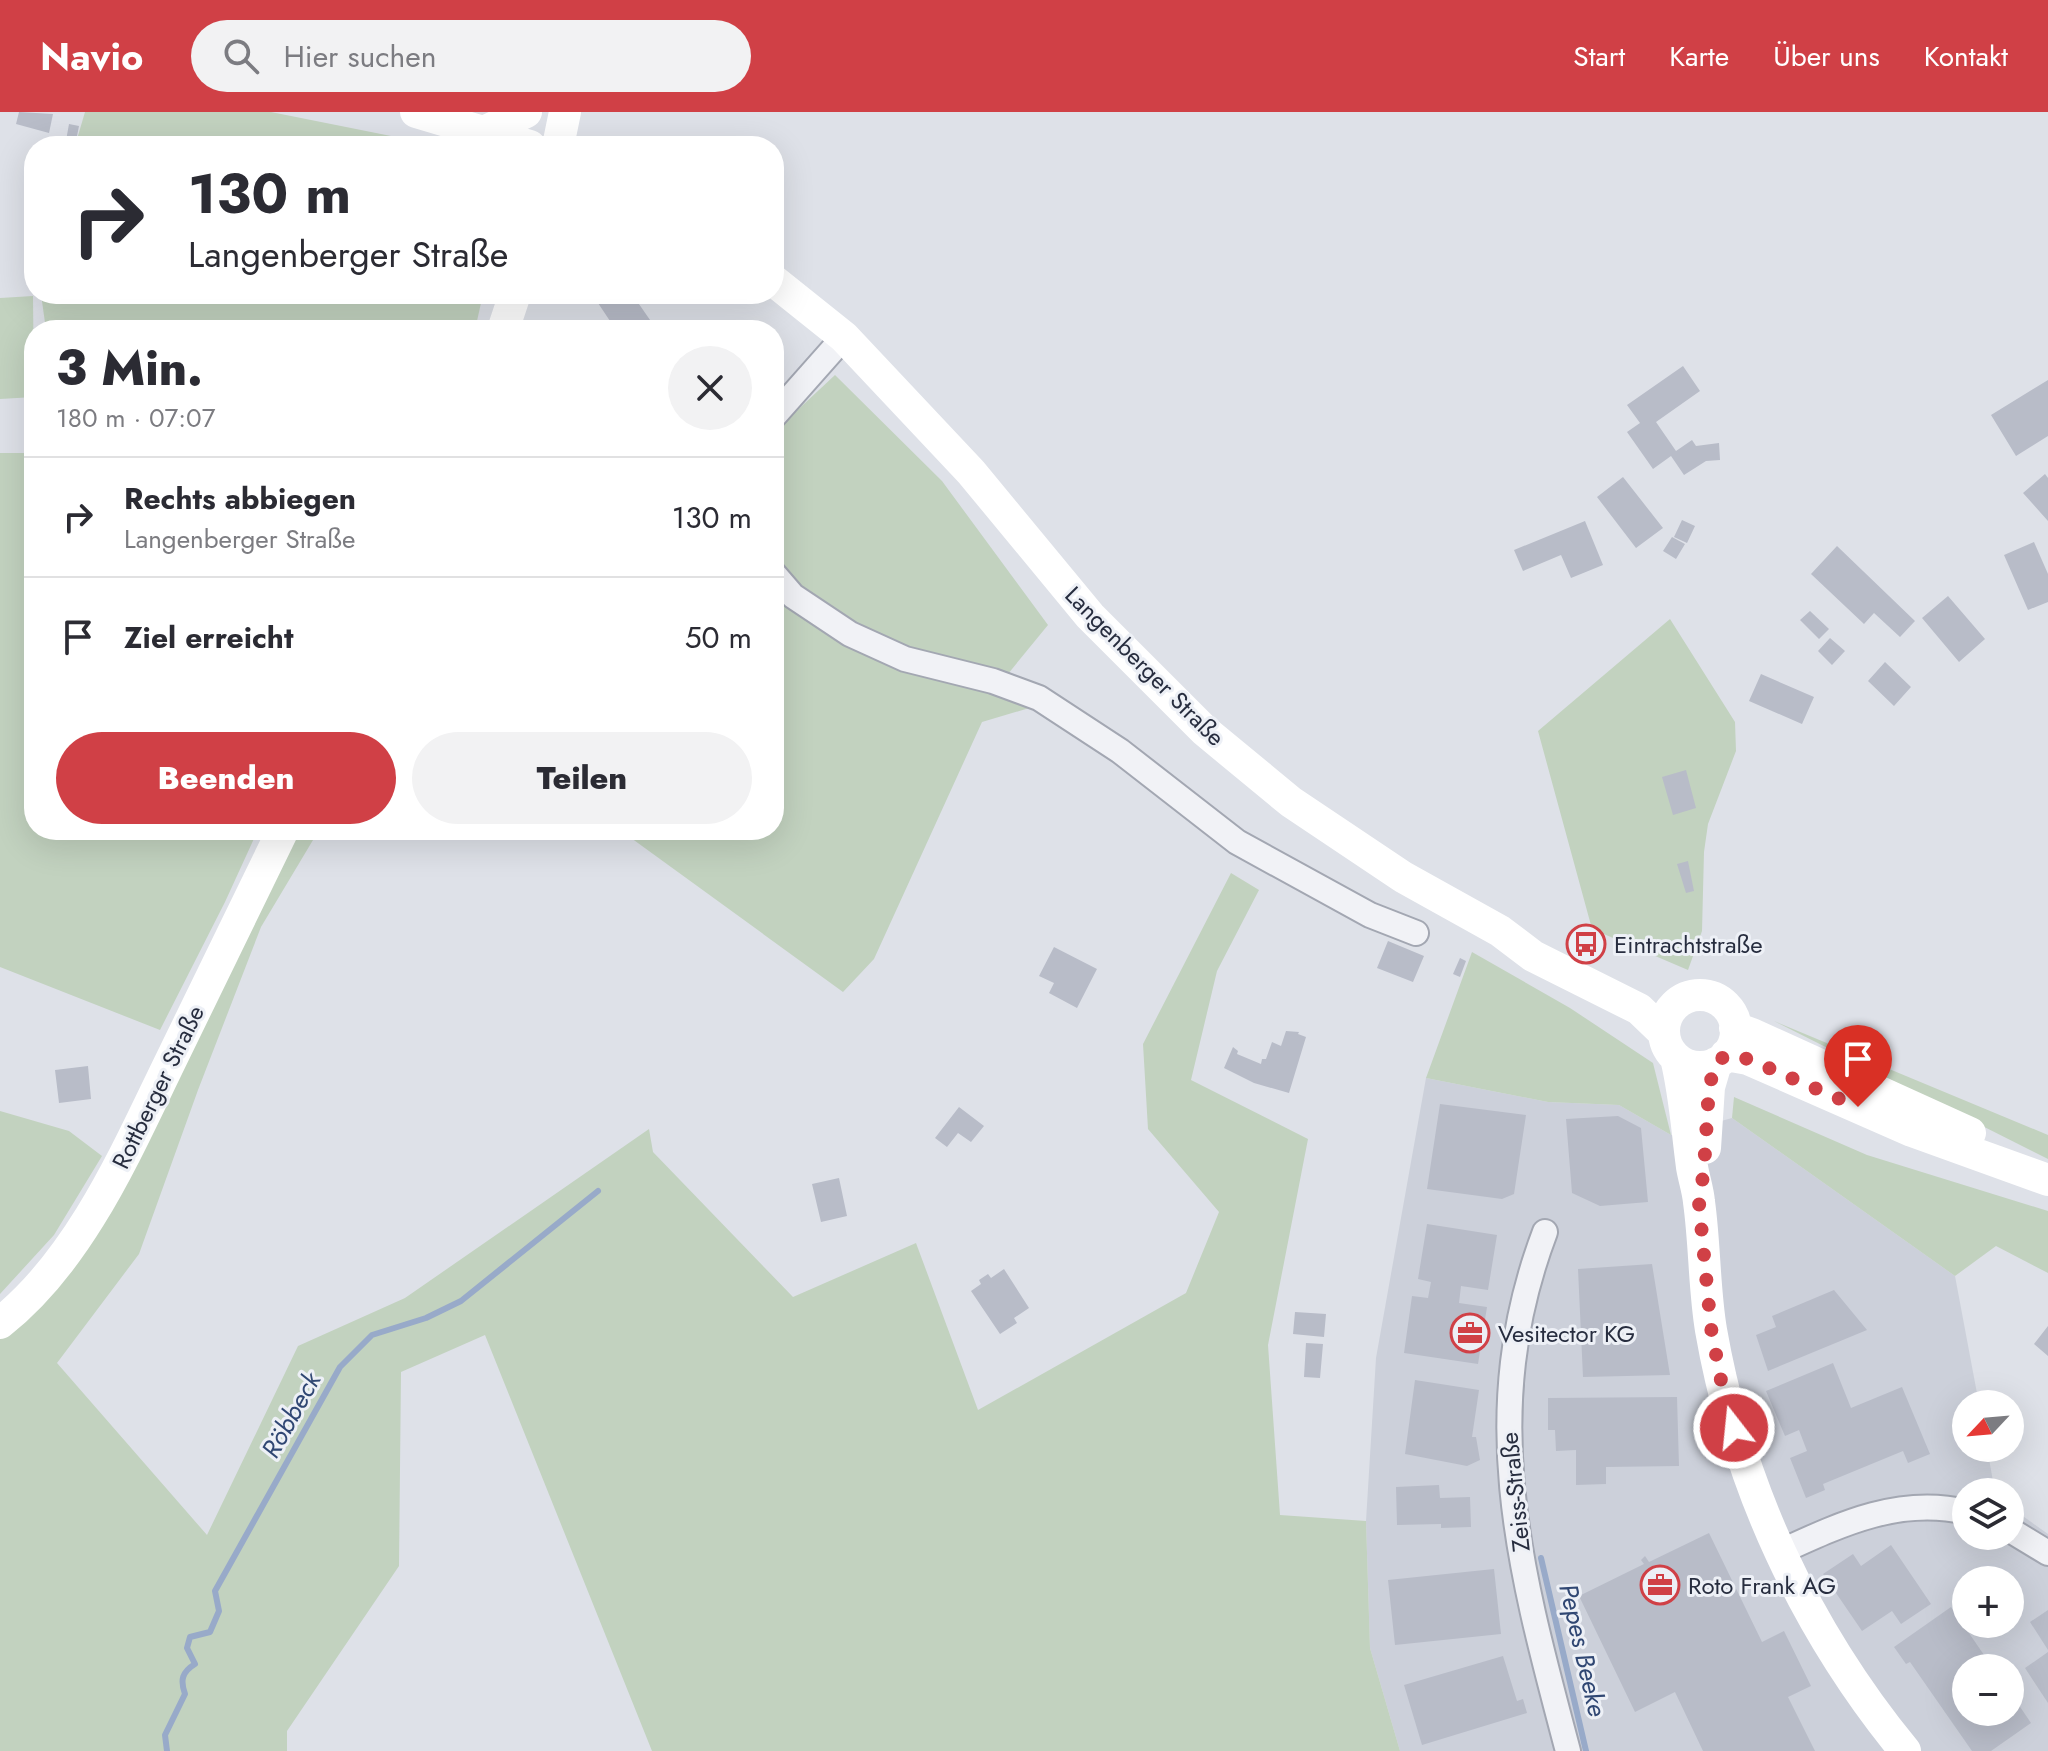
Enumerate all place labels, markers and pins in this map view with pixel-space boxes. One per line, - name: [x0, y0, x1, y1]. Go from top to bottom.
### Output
- bus stop icon: Eintrachtstraße: [1565, 923, 1607, 965]
- place label: Eintrachtstraße: [1614, 927, 1763, 962]
- pin: [1824, 1025, 1892, 1107]
- office icon: Vesitector KG: [1449, 1312, 1491, 1354]
- place label: Vesitector KG: [1498, 1316, 1635, 1351]
- office icon: Roto Frank AG: [1639, 1564, 1681, 1606]
- place label: Roto Frank AG: [1688, 1568, 1836, 1603]

